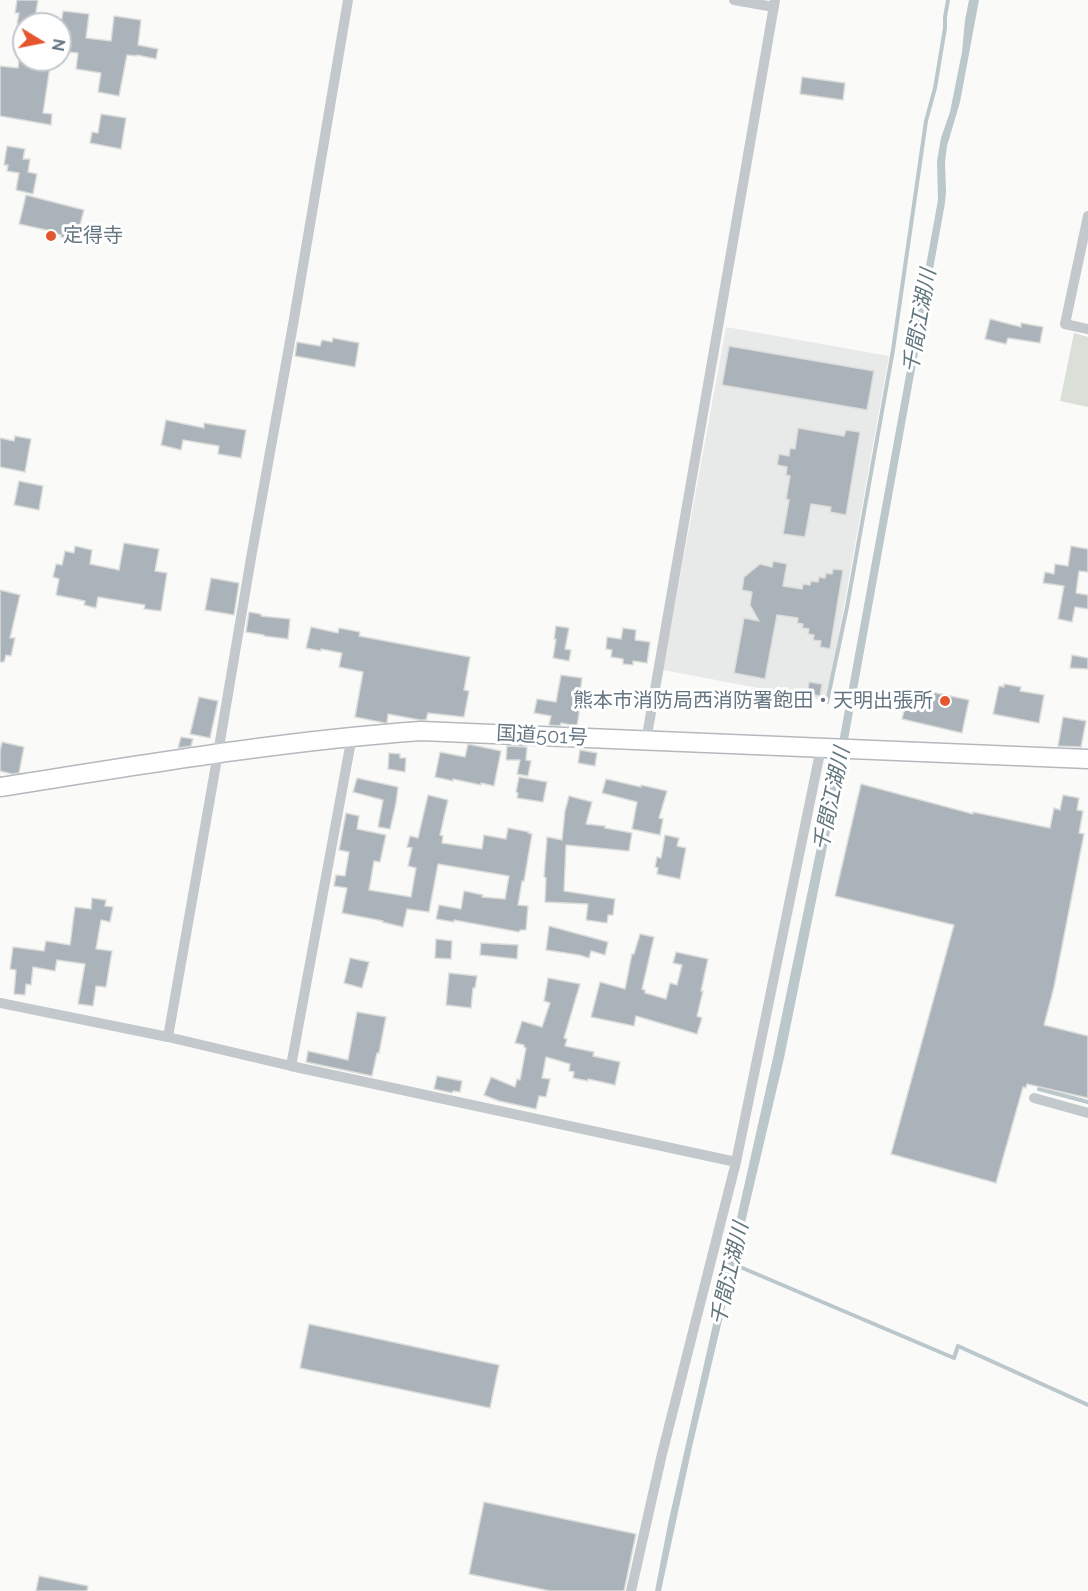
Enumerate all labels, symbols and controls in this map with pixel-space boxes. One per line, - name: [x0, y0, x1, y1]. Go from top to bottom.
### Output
- north arrow: [12, 12, 72, 72]
- text: N: [48, 37, 69, 53]
- place label: 定得寺: [63, 224, 123, 248]
- marker: 定得寺: [44, 229, 58, 243]
- water label: 千間江湖川: [898, 267, 942, 375]
- place label: 熊本市消防局西消防署飽田・天明出張所: [573, 689, 933, 713]
- marker: 熊本市消防局西消防署飽田・天明出張所: [938, 694, 952, 708]
- street label: 国道501号: [496, 722, 588, 750]
- water label: 千間江湖川: [809, 745, 855, 853]
- water label: 千間江湖川: [706, 1220, 754, 1328]

